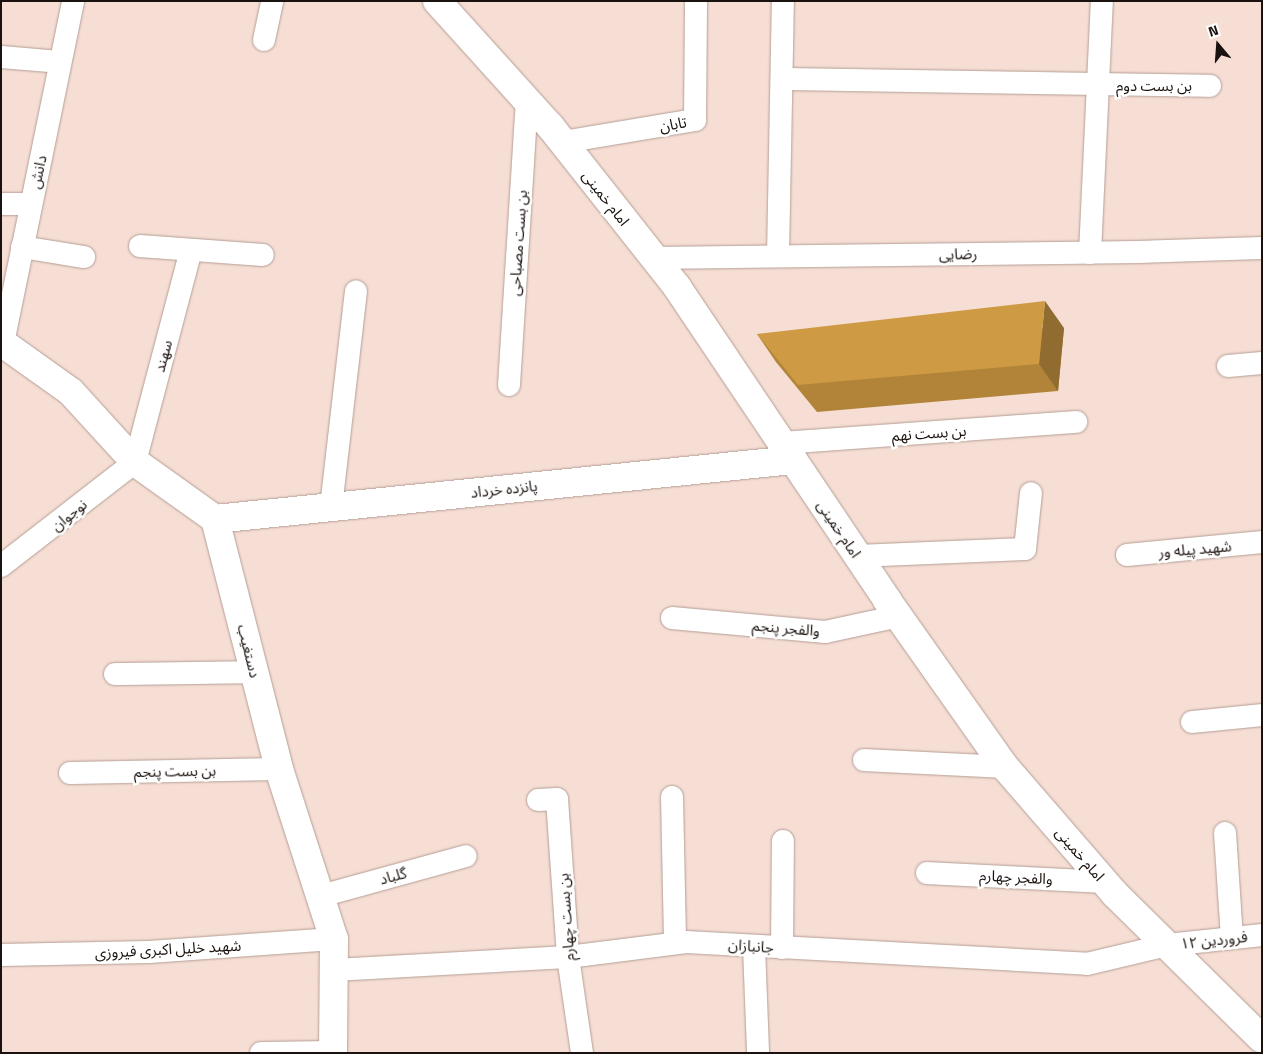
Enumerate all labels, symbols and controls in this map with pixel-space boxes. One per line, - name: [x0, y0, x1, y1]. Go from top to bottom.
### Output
- text: N: [1205, 19, 1221, 42]
- north arrow: [1193, 20, 1243, 70]
- street label: بن بست دوم: [1116, 77, 1192, 95]
- street label: تابان: [658, 113, 688, 135]
- street label: دانش: [26, 154, 50, 190]
- street label: امام خمینی: [579, 167, 633, 229]
- street label: بن بست مصباحی: [505, 189, 531, 297]
- street label: رضایی: [939, 245, 977, 263]
- street label: سهند: [150, 338, 176, 374]
- street label: بن بست نهم: [891, 421, 967, 445]
- street label: پانزده خرداد: [470, 477, 538, 501]
- street label: نوجوان: [47, 495, 91, 535]
- street label: امام خمینی: [813, 497, 865, 561]
- street label: شهید پیله ور: [1158, 537, 1232, 561]
- street label: والفجر پنجم: [751, 616, 821, 640]
- street label: دستغیب: [234, 622, 264, 680]
- street label: بن بست پنجم: [134, 761, 216, 781]
- street label: امام خمینی: [1052, 823, 1108, 885]
- street label: گلباد: [377, 864, 409, 888]
- street label: والفجر چهارم: [979, 866, 1053, 888]
- street label: بن بست چهارم: [554, 873, 578, 961]
- street label: ۱۲ فروردین: [1180, 928, 1248, 952]
- street label: جانبازان: [728, 935, 774, 957]
- street label: شهید خلیل اکبری فیروزی: [94, 936, 242, 962]

